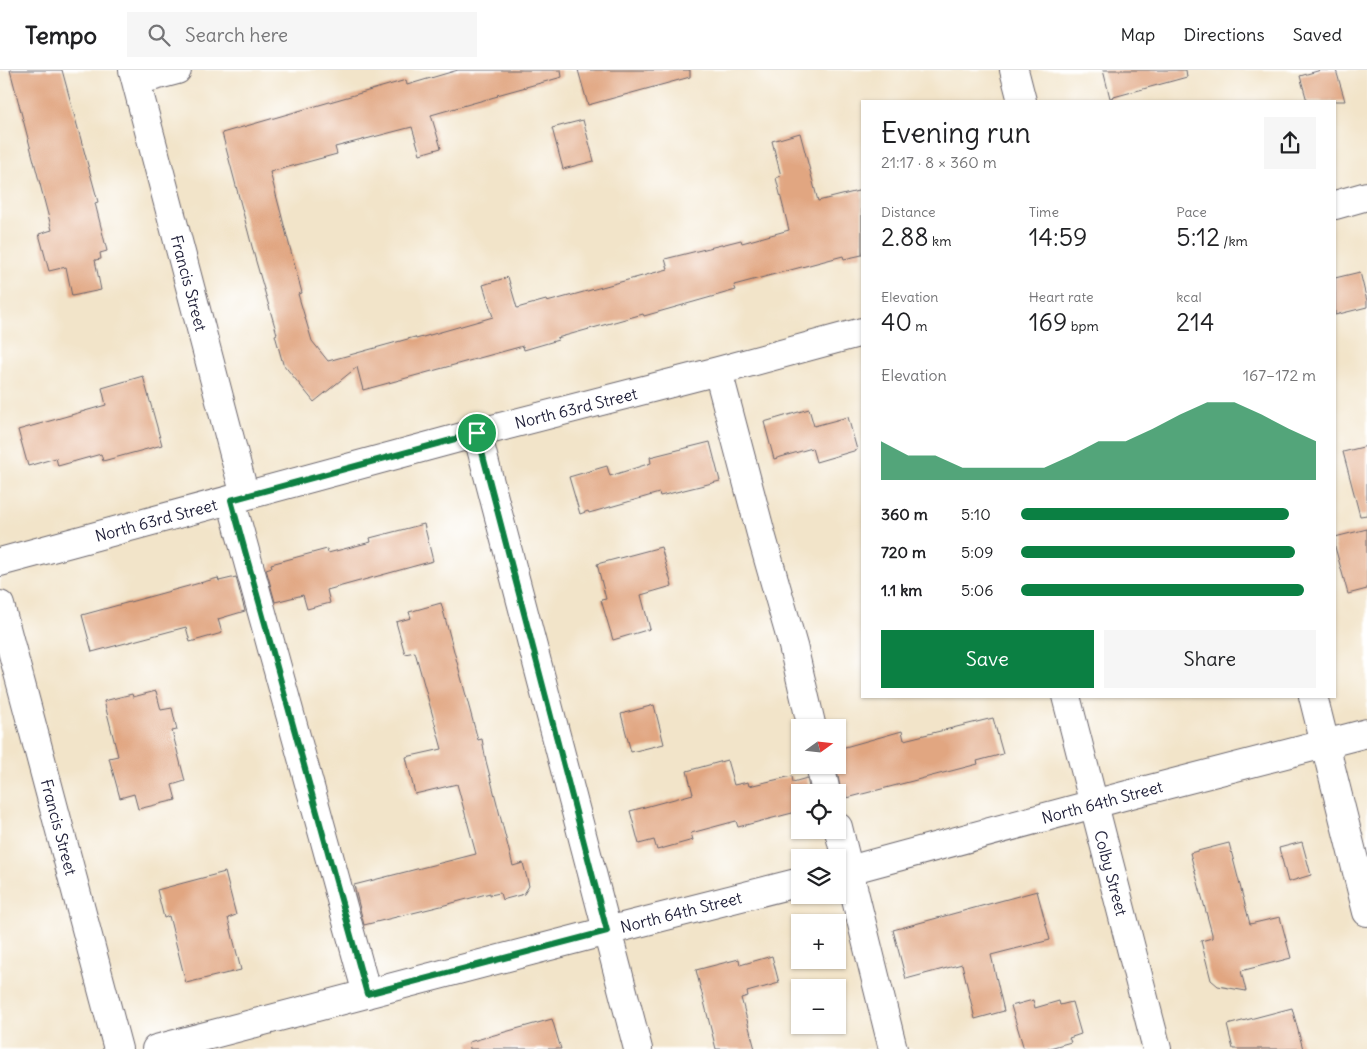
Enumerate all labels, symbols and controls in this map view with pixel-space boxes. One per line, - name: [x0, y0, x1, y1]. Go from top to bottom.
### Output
- search box: [127, 12, 477, 57]
- text: Tempo: [25, 20, 97, 50]
- icon: search: [145, 21, 173, 49]
- text: Search here: [185, 23, 288, 47]
- text: Map: [1120, 23, 1155, 46]
- text: Directions: [1183, 23, 1265, 46]
- text: Saved: [1293, 23, 1342, 46]
- text: Evening run: [881, 115, 1031, 151]
- button: share: [1264, 117, 1316, 169]
- text: 21:17 · 8 × 360 m: [881, 152, 997, 172]
- text: Distance: [881, 203, 936, 221]
- text: Time: [1029, 203, 1059, 221]
- text: Pace: [1176, 203, 1207, 221]
- text: 2.88: [881, 221, 929, 253]
- text: 14:59: [1029, 221, 1087, 253]
- text: 5:12: [1176, 221, 1220, 253]
- text: km: [929, 232, 951, 250]
- text: /km: [1220, 232, 1248, 250]
- street label: Francis Street: [167, 233, 212, 334]
- text: Elevation: [881, 288, 938, 306]
- text: Heart rate: [1029, 288, 1094, 306]
- text: kcal: [1176, 288, 1202, 306]
- text: 40: [881, 306, 912, 338]
- text: 169: [1029, 306, 1067, 338]
- text: 214: [1176, 306, 1214, 338]
- text: m: [912, 317, 928, 335]
- text: bpm: [1067, 317, 1099, 335]
- text: Elevation: [881, 365, 947, 385]
- text: 167–172 m: [1243, 365, 1316, 385]
- street label: North 63rd Street: [513, 383, 640, 433]
- pin: [456, 412, 498, 454]
- icon: arrive: [463, 419, 491, 447]
- street label: North 63rd Street: [93, 494, 220, 546]
- text: 360 m: [881, 504, 928, 524]
- text: 5:10: [961, 504, 991, 524]
- text: 720 m: [881, 542, 926, 562]
- text: 5:09: [961, 542, 994, 562]
- text: 1.1 km: [881, 580, 922, 600]
- text: 5:06: [961, 580, 994, 600]
- button: Save: [881, 630, 1094, 688]
- button: Share: [1104, 630, 1316, 688]
- north arrow: [791, 719, 846, 774]
- map controls: [791, 719, 846, 1034]
- street label: North 64th Street: [1039, 776, 1165, 828]
- street label: Francis Street: [37, 777, 82, 878]
- button: locate: [791, 784, 846, 839]
- street label: Colby Street: [1090, 828, 1132, 918]
- button: layers: [791, 849, 846, 904]
- street label: North 64th Street: [618, 887, 744, 937]
- button: +: [791, 914, 846, 969]
- button: −: [791, 979, 846, 1034]

